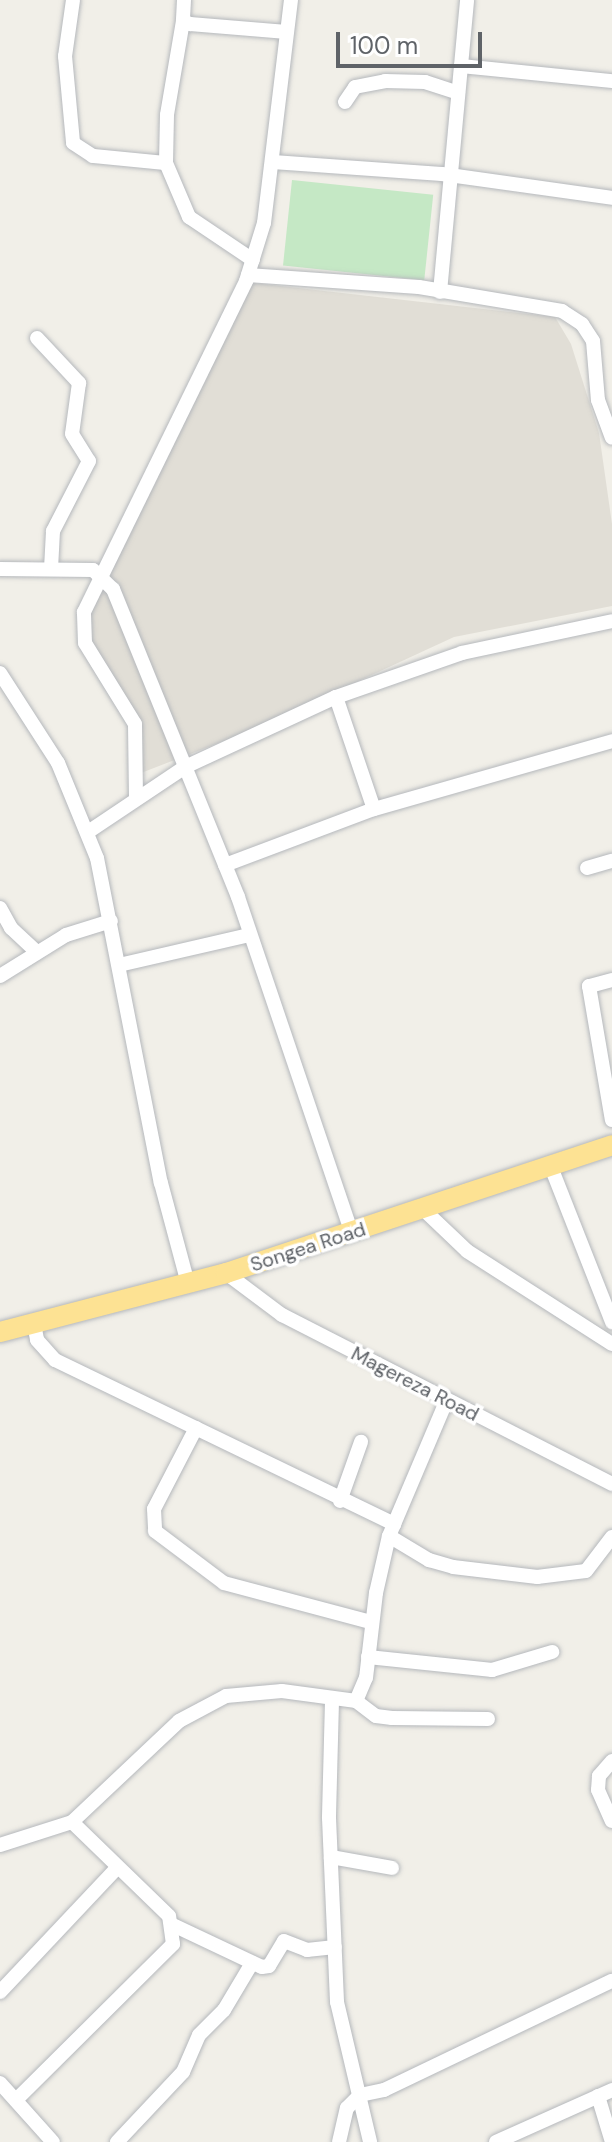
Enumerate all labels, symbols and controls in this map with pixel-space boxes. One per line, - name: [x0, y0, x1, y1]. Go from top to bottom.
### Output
- scale bar: [340, 16, 486, 66]
- text: 100 m: [350, 30, 418, 61]
- street label: Songea Road: [247, 1217, 369, 1277]
- street label: Magereza Road: [347, 1342, 483, 1426]

